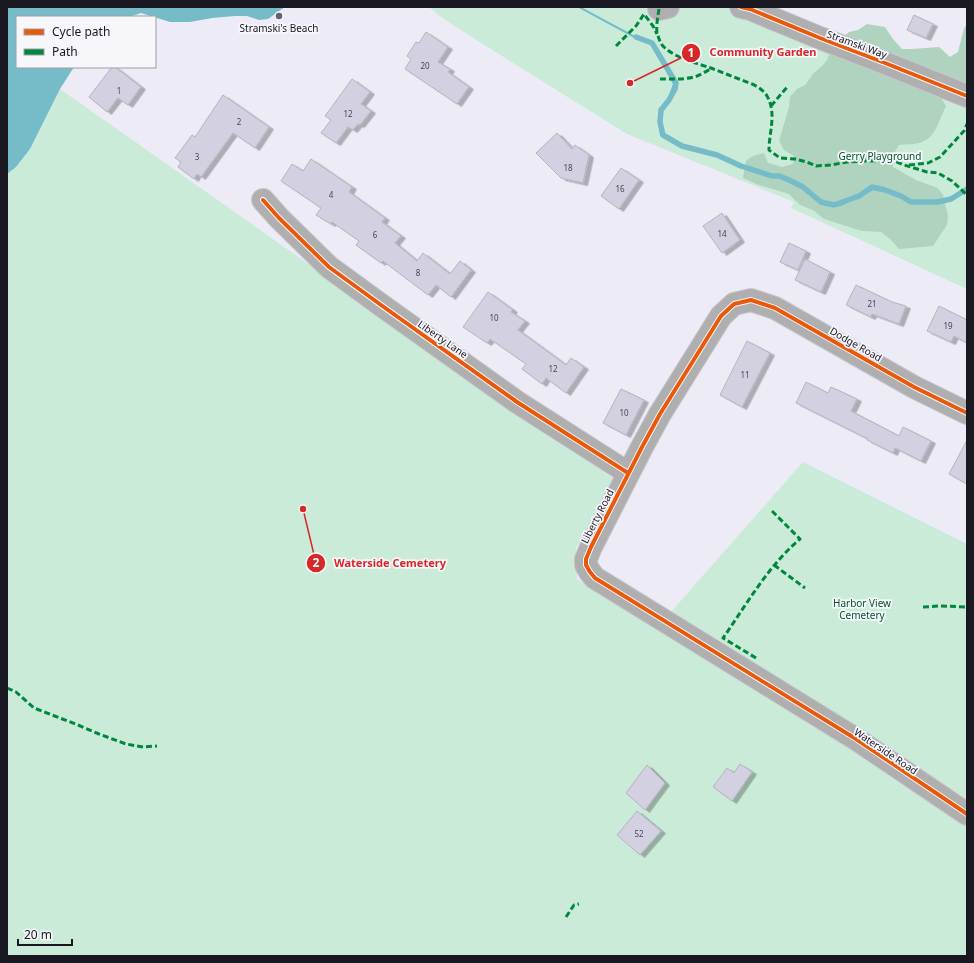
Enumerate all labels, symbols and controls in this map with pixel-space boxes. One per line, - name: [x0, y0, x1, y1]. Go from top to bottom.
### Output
- marker: Stramski's Beach: [274, 11, 284, 21]
- legend: [16, 16, 156, 68]
- place label: Stramski's Beach: [240, 21, 318, 35]
- text: Cycle path: [52, 23, 110, 40]
- street label: Stramski Way: [825, 27, 890, 62]
- callout: Community Garden: [681, 41, 824, 64]
- text: Path: [52, 43, 78, 60]
- text: 1: [688, 44, 694, 61]
- text: Community Garden: [710, 44, 816, 59]
- house number: 20: [420, 60, 430, 71]
- house number: 1: [117, 85, 121, 96]
- house number: 12: [343, 108, 353, 119]
- house number: 2: [237, 116, 242, 127]
- park label: Gerry Playground: [839, 149, 921, 163]
- house number: 3: [195, 151, 200, 162]
- house number: 18: [563, 162, 573, 173]
- house number: 16: [615, 183, 625, 194]
- house number: 4: [329, 189, 334, 200]
- house number: 14: [717, 228, 727, 239]
- house number: 6: [373, 229, 378, 240]
- house number: 8: [416, 267, 421, 278]
- house number: 21: [867, 298, 877, 309]
- house number: 10: [489, 312, 499, 323]
- street label: Liberty Lane: [415, 317, 471, 361]
- house number: 19: [943, 320, 953, 331]
- street label: Dodge Road: [827, 323, 885, 365]
- house number: 12: [548, 363, 558, 374]
- house number: 11: [740, 369, 750, 380]
- house number: 10: [619, 407, 629, 418]
- street label: Liberty Road: [577, 486, 617, 546]
- callout: Waterside Cemetery: [306, 551, 454, 574]
- text: 2: [313, 554, 320, 571]
- text: Waterside Cemetery: [334, 555, 447, 570]
- park label: Harbor View Cemetery: [833, 596, 891, 622]
- street label: Waterside Road: [851, 725, 921, 777]
- house number: 52: [634, 828, 644, 839]
- scale bar: [18, 921, 72, 947]
- text: 20 m: [24, 926, 52, 943]

